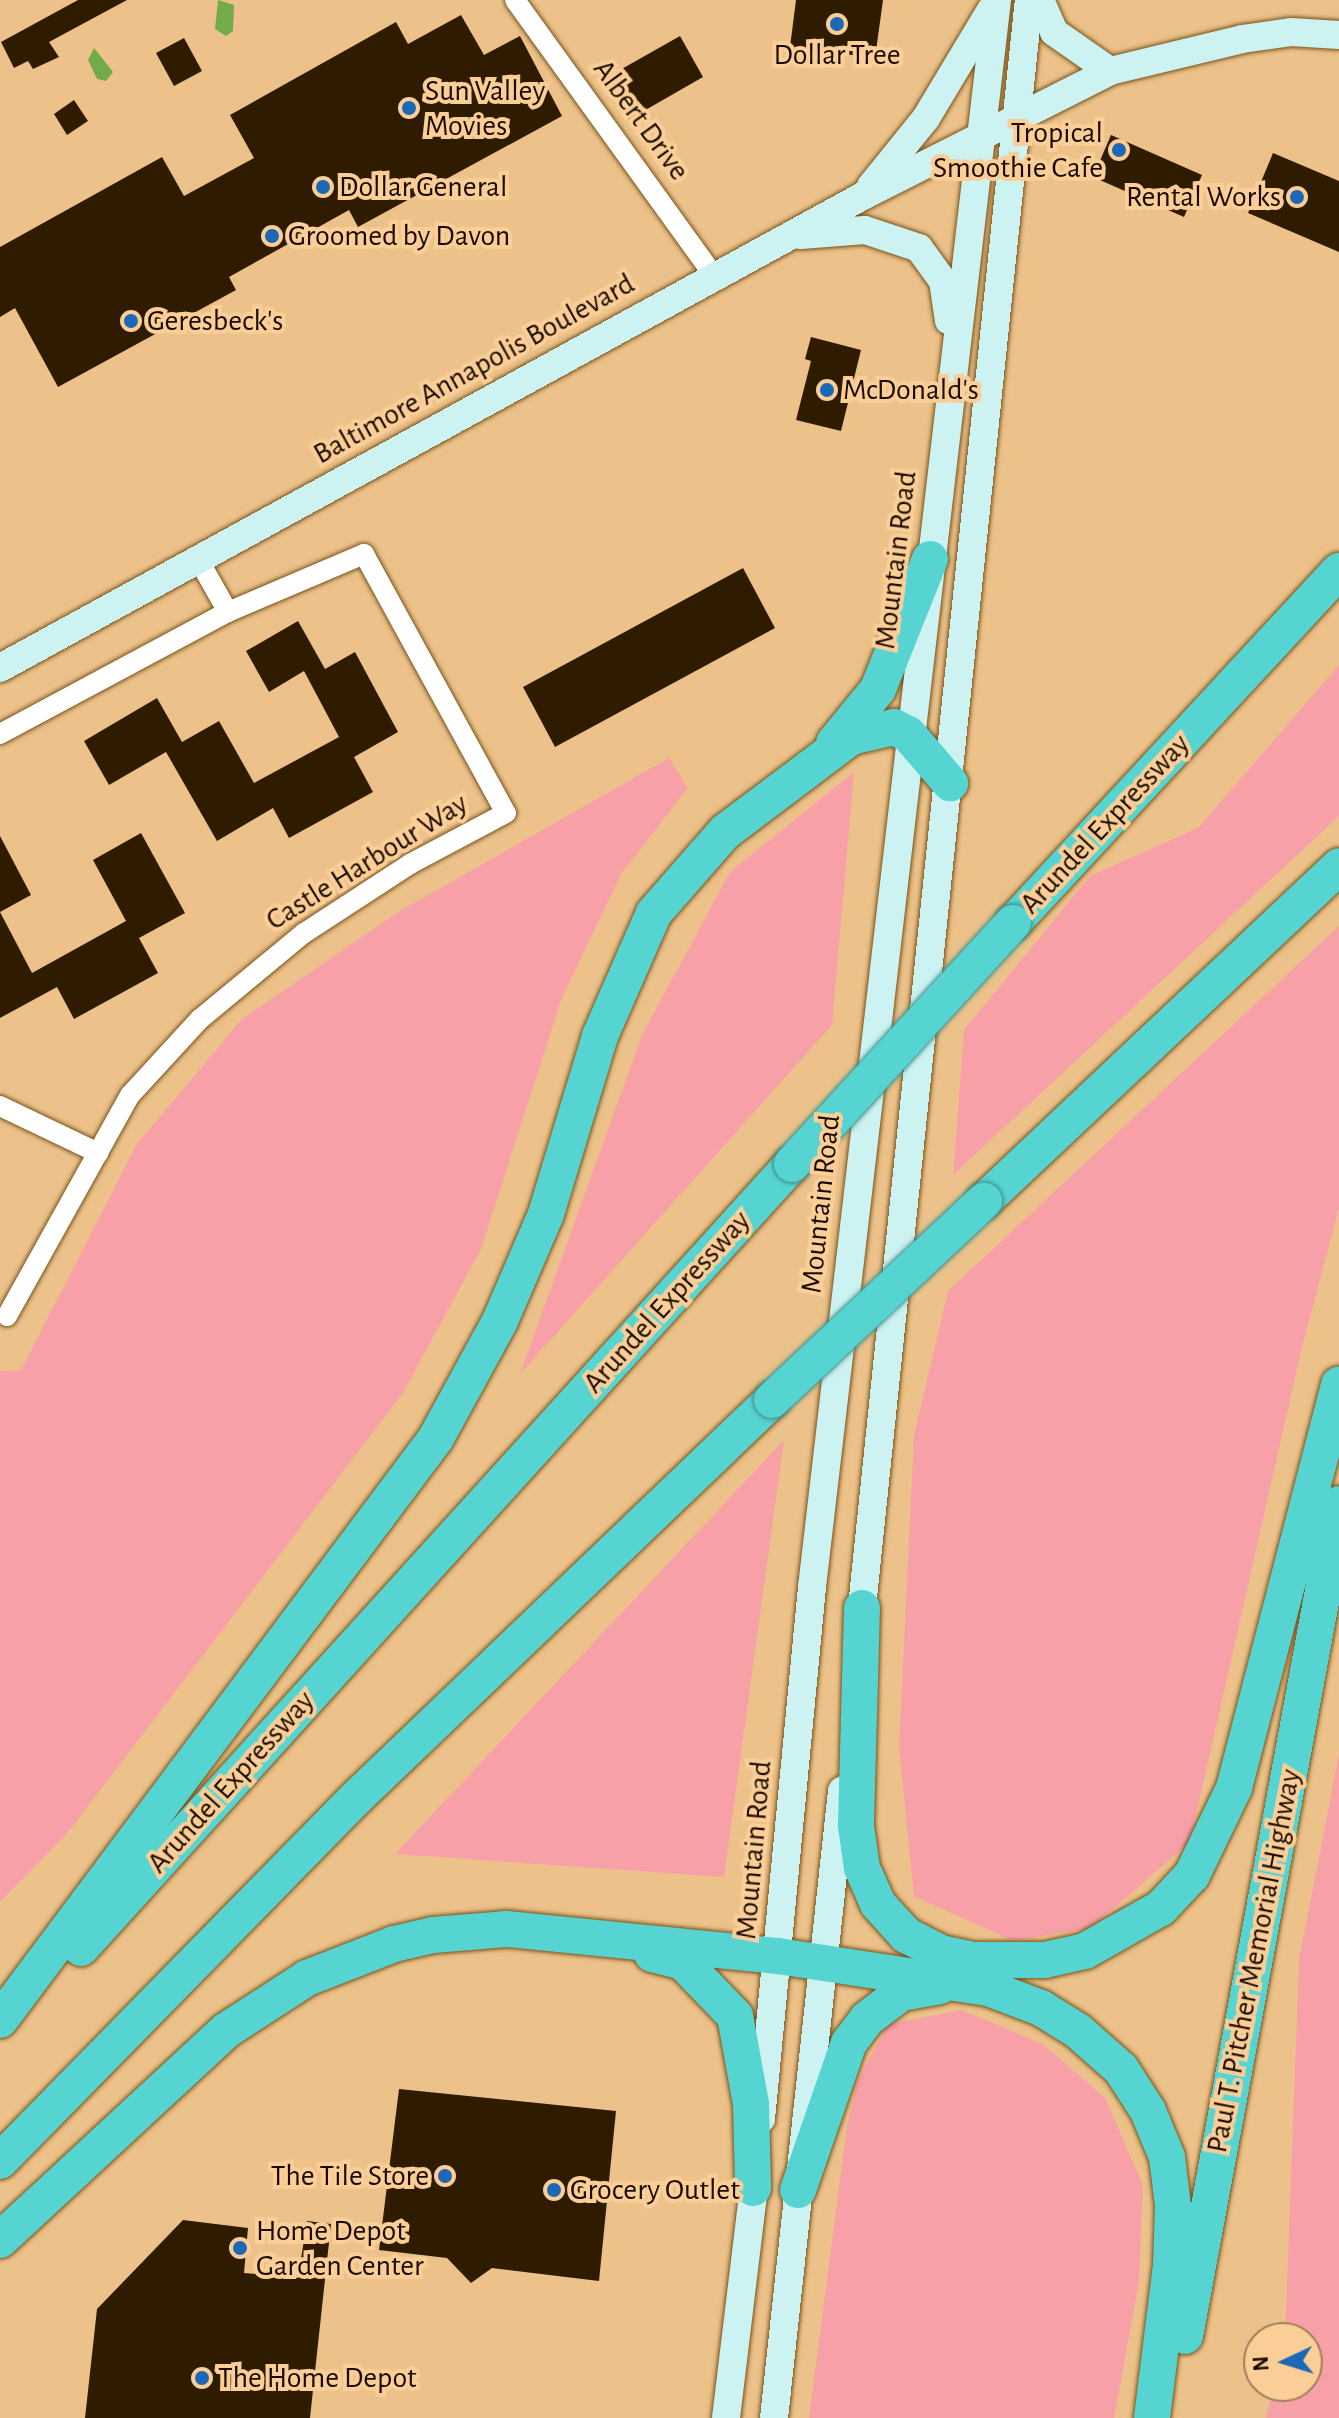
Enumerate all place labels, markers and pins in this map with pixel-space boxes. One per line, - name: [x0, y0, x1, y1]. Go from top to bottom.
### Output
- marker: Dollar Tree: [828, 15, 846, 33]
- place label: Dollar Tree: [773, 37, 901, 73]
- place label: Sun Valley Movies: [425, 73, 545, 144]
- marker: Sun Valley Movies: [400, 99, 418, 117]
- place label: Tropical Smoothie Cafe: [933, 115, 1103, 186]
- marker: Tropical Smoothie Cafe: [1110, 141, 1128, 159]
- place label: Dollar General: [339, 169, 507, 205]
- marker: Dollar General: [314, 178, 332, 196]
- place label: Rental Works: [1126, 179, 1281, 215]
- marker: Rental Works: [1288, 188, 1306, 206]
- place label: Groomed by Davon: [288, 218, 510, 254]
- marker: Groomed by Davon: [263, 227, 281, 245]
- place label: Geresbeck's: [147, 303, 283, 339]
- marker: Geresbeck's: [122, 312, 140, 330]
- place label: McDonald's: [843, 372, 979, 408]
- marker: McDonald's: [818, 381, 836, 399]
- place label: The Tile Store: [271, 2158, 429, 2194]
- marker: The Tile Store: [436, 2167, 454, 2185]
- place label: Grocery Outlet: [570, 2172, 740, 2208]
- marker: Grocery Outlet: [545, 2181, 563, 2199]
- place label: Home Depot Garden Center: [256, 2213, 424, 2284]
- marker: Home Depot Garden Center: [231, 2239, 249, 2257]
- place label: The Home Depot: [218, 2360, 417, 2396]
- marker: The Home Depot: [193, 2369, 211, 2387]

